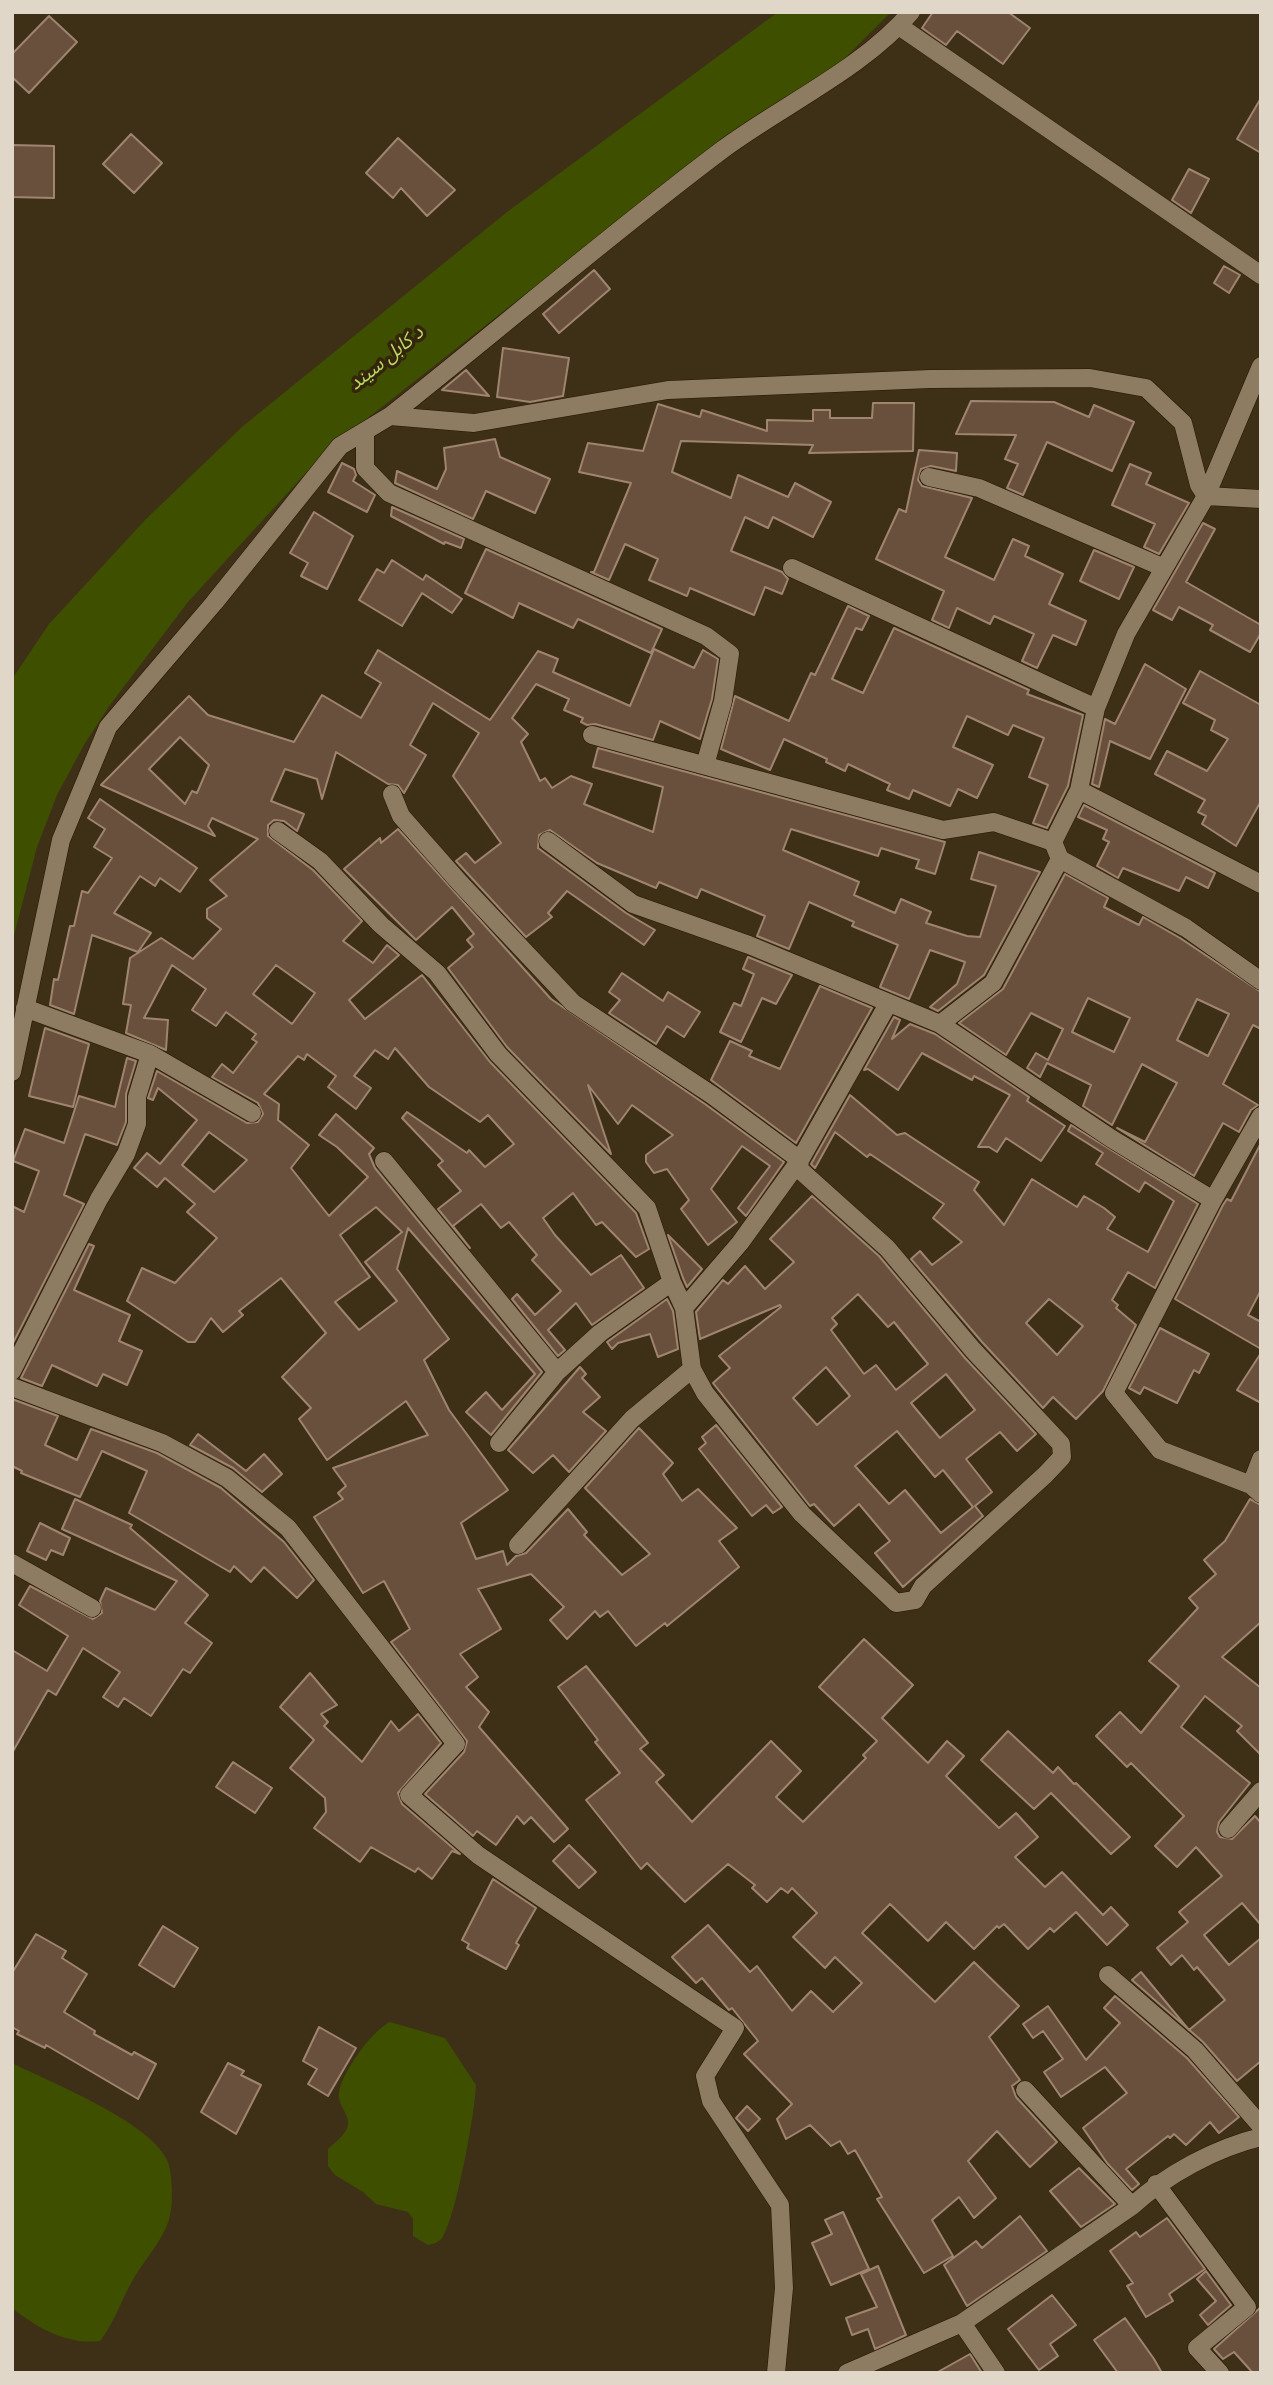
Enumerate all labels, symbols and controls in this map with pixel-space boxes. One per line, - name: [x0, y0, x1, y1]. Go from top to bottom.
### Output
- water label: د کابل سيند: [344, 321, 428, 395]

